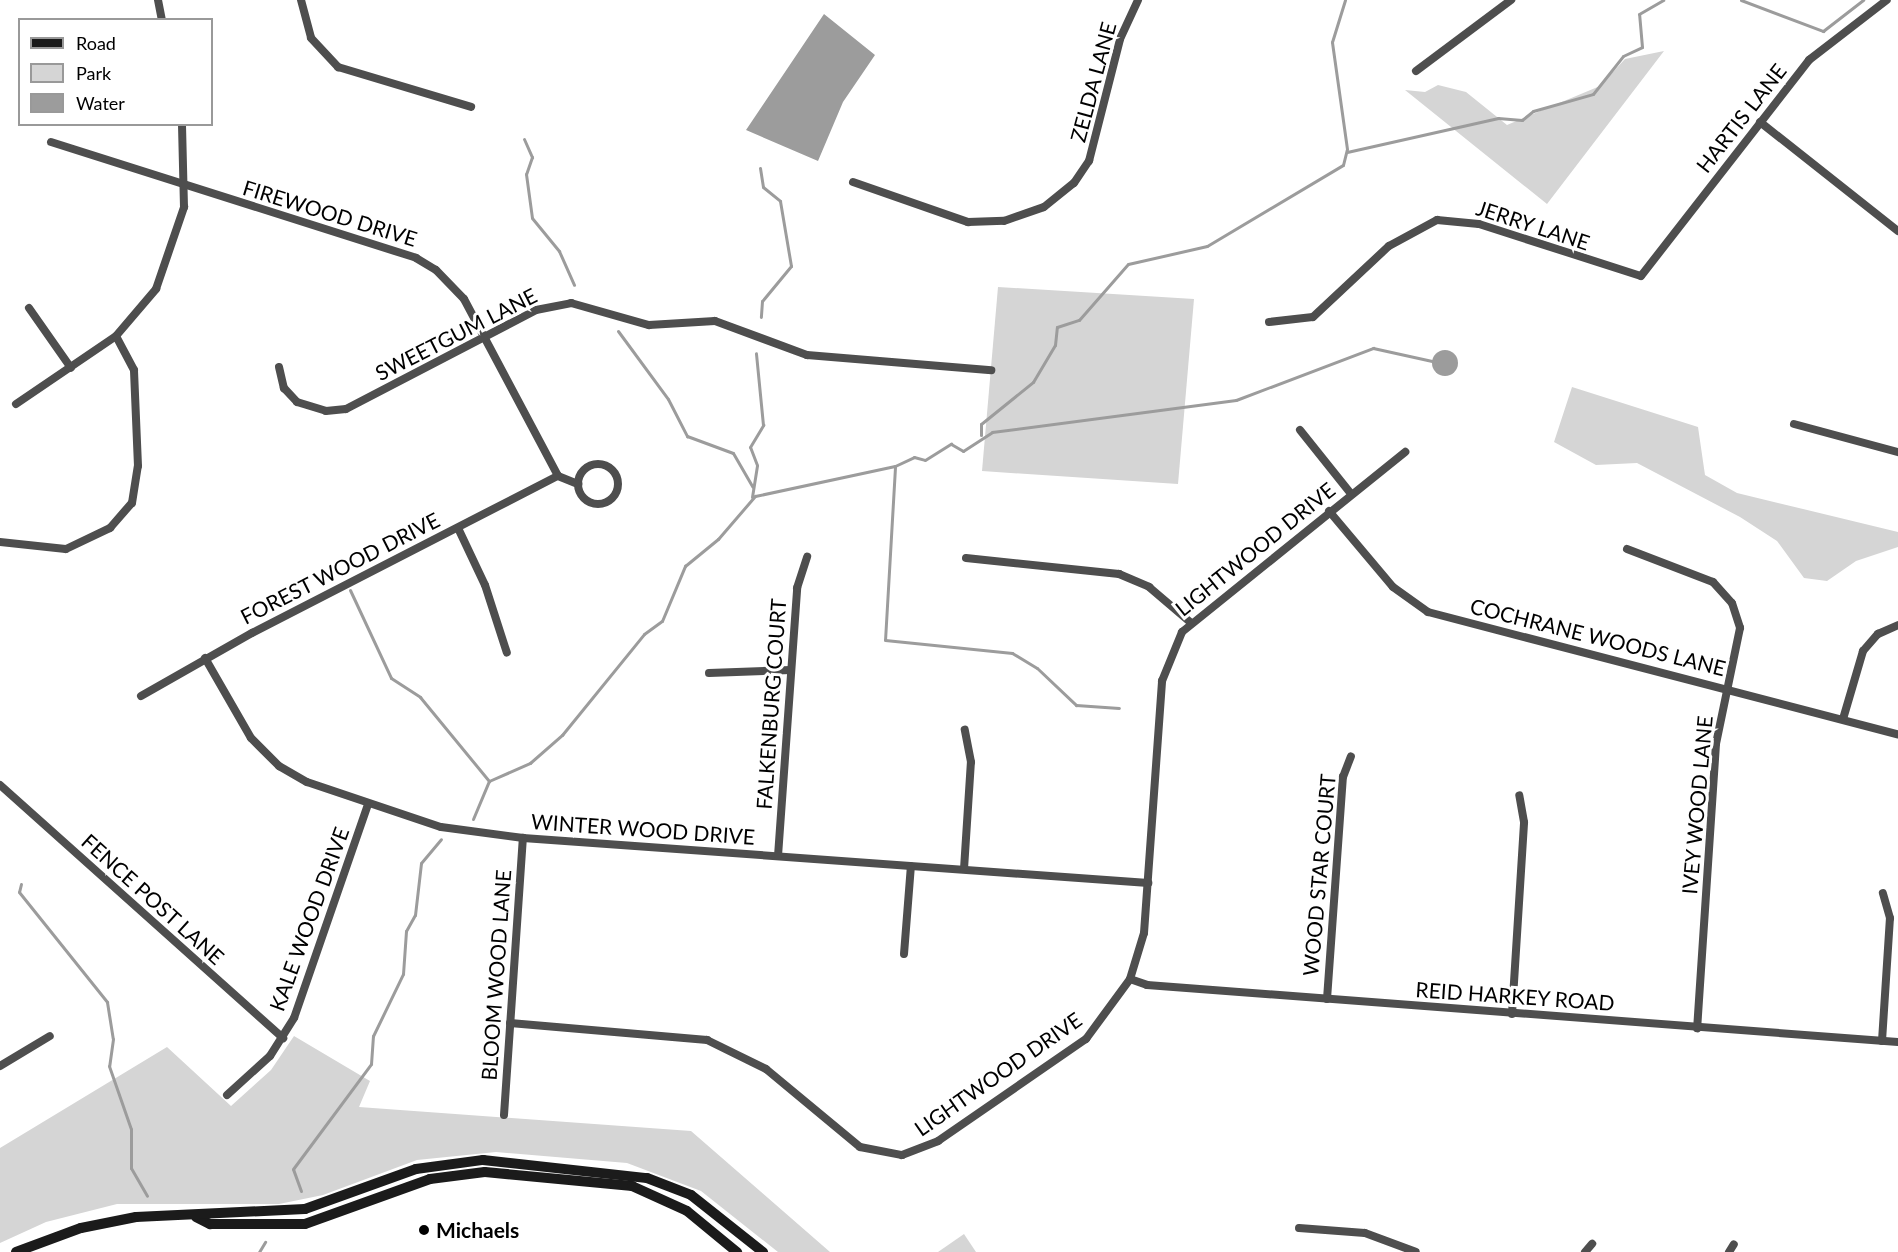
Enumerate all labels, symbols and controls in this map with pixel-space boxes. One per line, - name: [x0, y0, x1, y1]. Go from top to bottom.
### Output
- legend: [18, 18, 213, 126]
- street label: ZELDA LANE: [1065, 19, 1121, 145]
- text: Road: [76, 32, 116, 54]
- street label: HARTIS LANE: [1691, 59, 1791, 177]
- text: Park: [76, 62, 111, 84]
- text: Water: [76, 92, 125, 114]
- street label: FIREWOOD DRIVE: [240, 175, 420, 251]
- street label: JERRY LANE: [1473, 195, 1593, 255]
- street label: SWEETGUM LANE: [371, 282, 541, 386]
- street label: LIGHTWOOD DRIVE: [1170, 477, 1340, 621]
- street label: FOREST WOOD DRIVE: [236, 507, 444, 629]
- street label: COCHRANE WOODS LANE: [1468, 593, 1728, 681]
- street label: FALKENBURG COURT: [751, 598, 791, 810]
- street label: IVEY WOOD LANE: [1677, 714, 1717, 896]
- street label: WOOD STAR COURT: [1298, 773, 1340, 977]
- street label: WINTER WOOD DRIVE: [530, 809, 756, 849]
- street label: KALE WOOD DRIVE: [264, 823, 354, 1015]
- street label: FENCE POST LANE: [76, 828, 230, 970]
- street label: BLOOM WOOD LANE: [476, 868, 516, 1082]
- street label: REID HARKEY ROAD: [1414, 976, 1616, 1016]
- street label: LIGHTWOOD DRIVE: [910, 1007, 1086, 1141]
- place label: Michaels: [436, 1217, 519, 1243]
- marker: Michaels: [417, 1223, 431, 1237]

